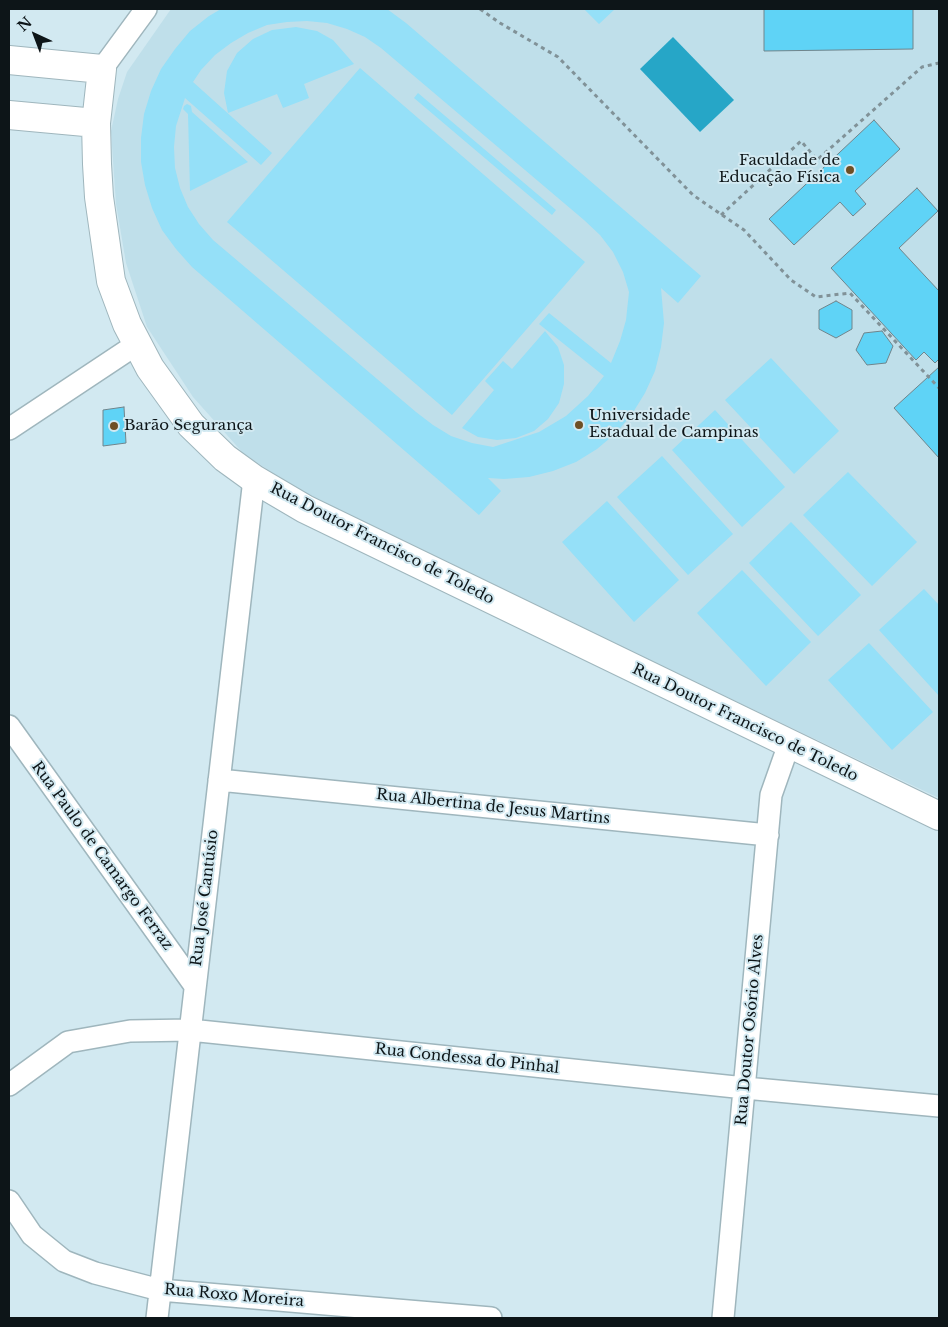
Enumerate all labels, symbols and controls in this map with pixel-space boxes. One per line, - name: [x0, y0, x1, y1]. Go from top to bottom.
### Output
- north arrow: [10, 10, 60, 60]
- text: N: [14, 13, 36, 35]
- place label: Faculdade de Educação Física: [719, 152, 840, 187]
- marker: Faculdade de Educação Física: [844, 164, 856, 176]
- place label: Universidade Estadual de Campinas: [589, 407, 759, 442]
- place label: Barão Segurança: [124, 417, 253, 435]
- marker: Universidade Estadual de Campinas: [573, 419, 585, 431]
- marker: Barão Segurança: [108, 420, 120, 432]
- street label: Rua Doutor Francisco de Toledo: [267, 479, 497, 609]
- street label: Rua Doutor Francisco de Toledo: [629, 660, 861, 786]
- street label: Rua Paulo de Camargo Ferraz: [27, 758, 177, 954]
- street label: Rua Albertina de Jesus Martins: [375, 786, 611, 828]
- street label: Rua José Cantúsio: [188, 829, 222, 967]
- street label: Rua Doutor Osório Alves: [733, 933, 767, 1127]
- street label: Rua Condessa do Pinhal: [374, 1040, 560, 1078]
- street label: Rua Roxo Moreira: [163, 1281, 305, 1311]

